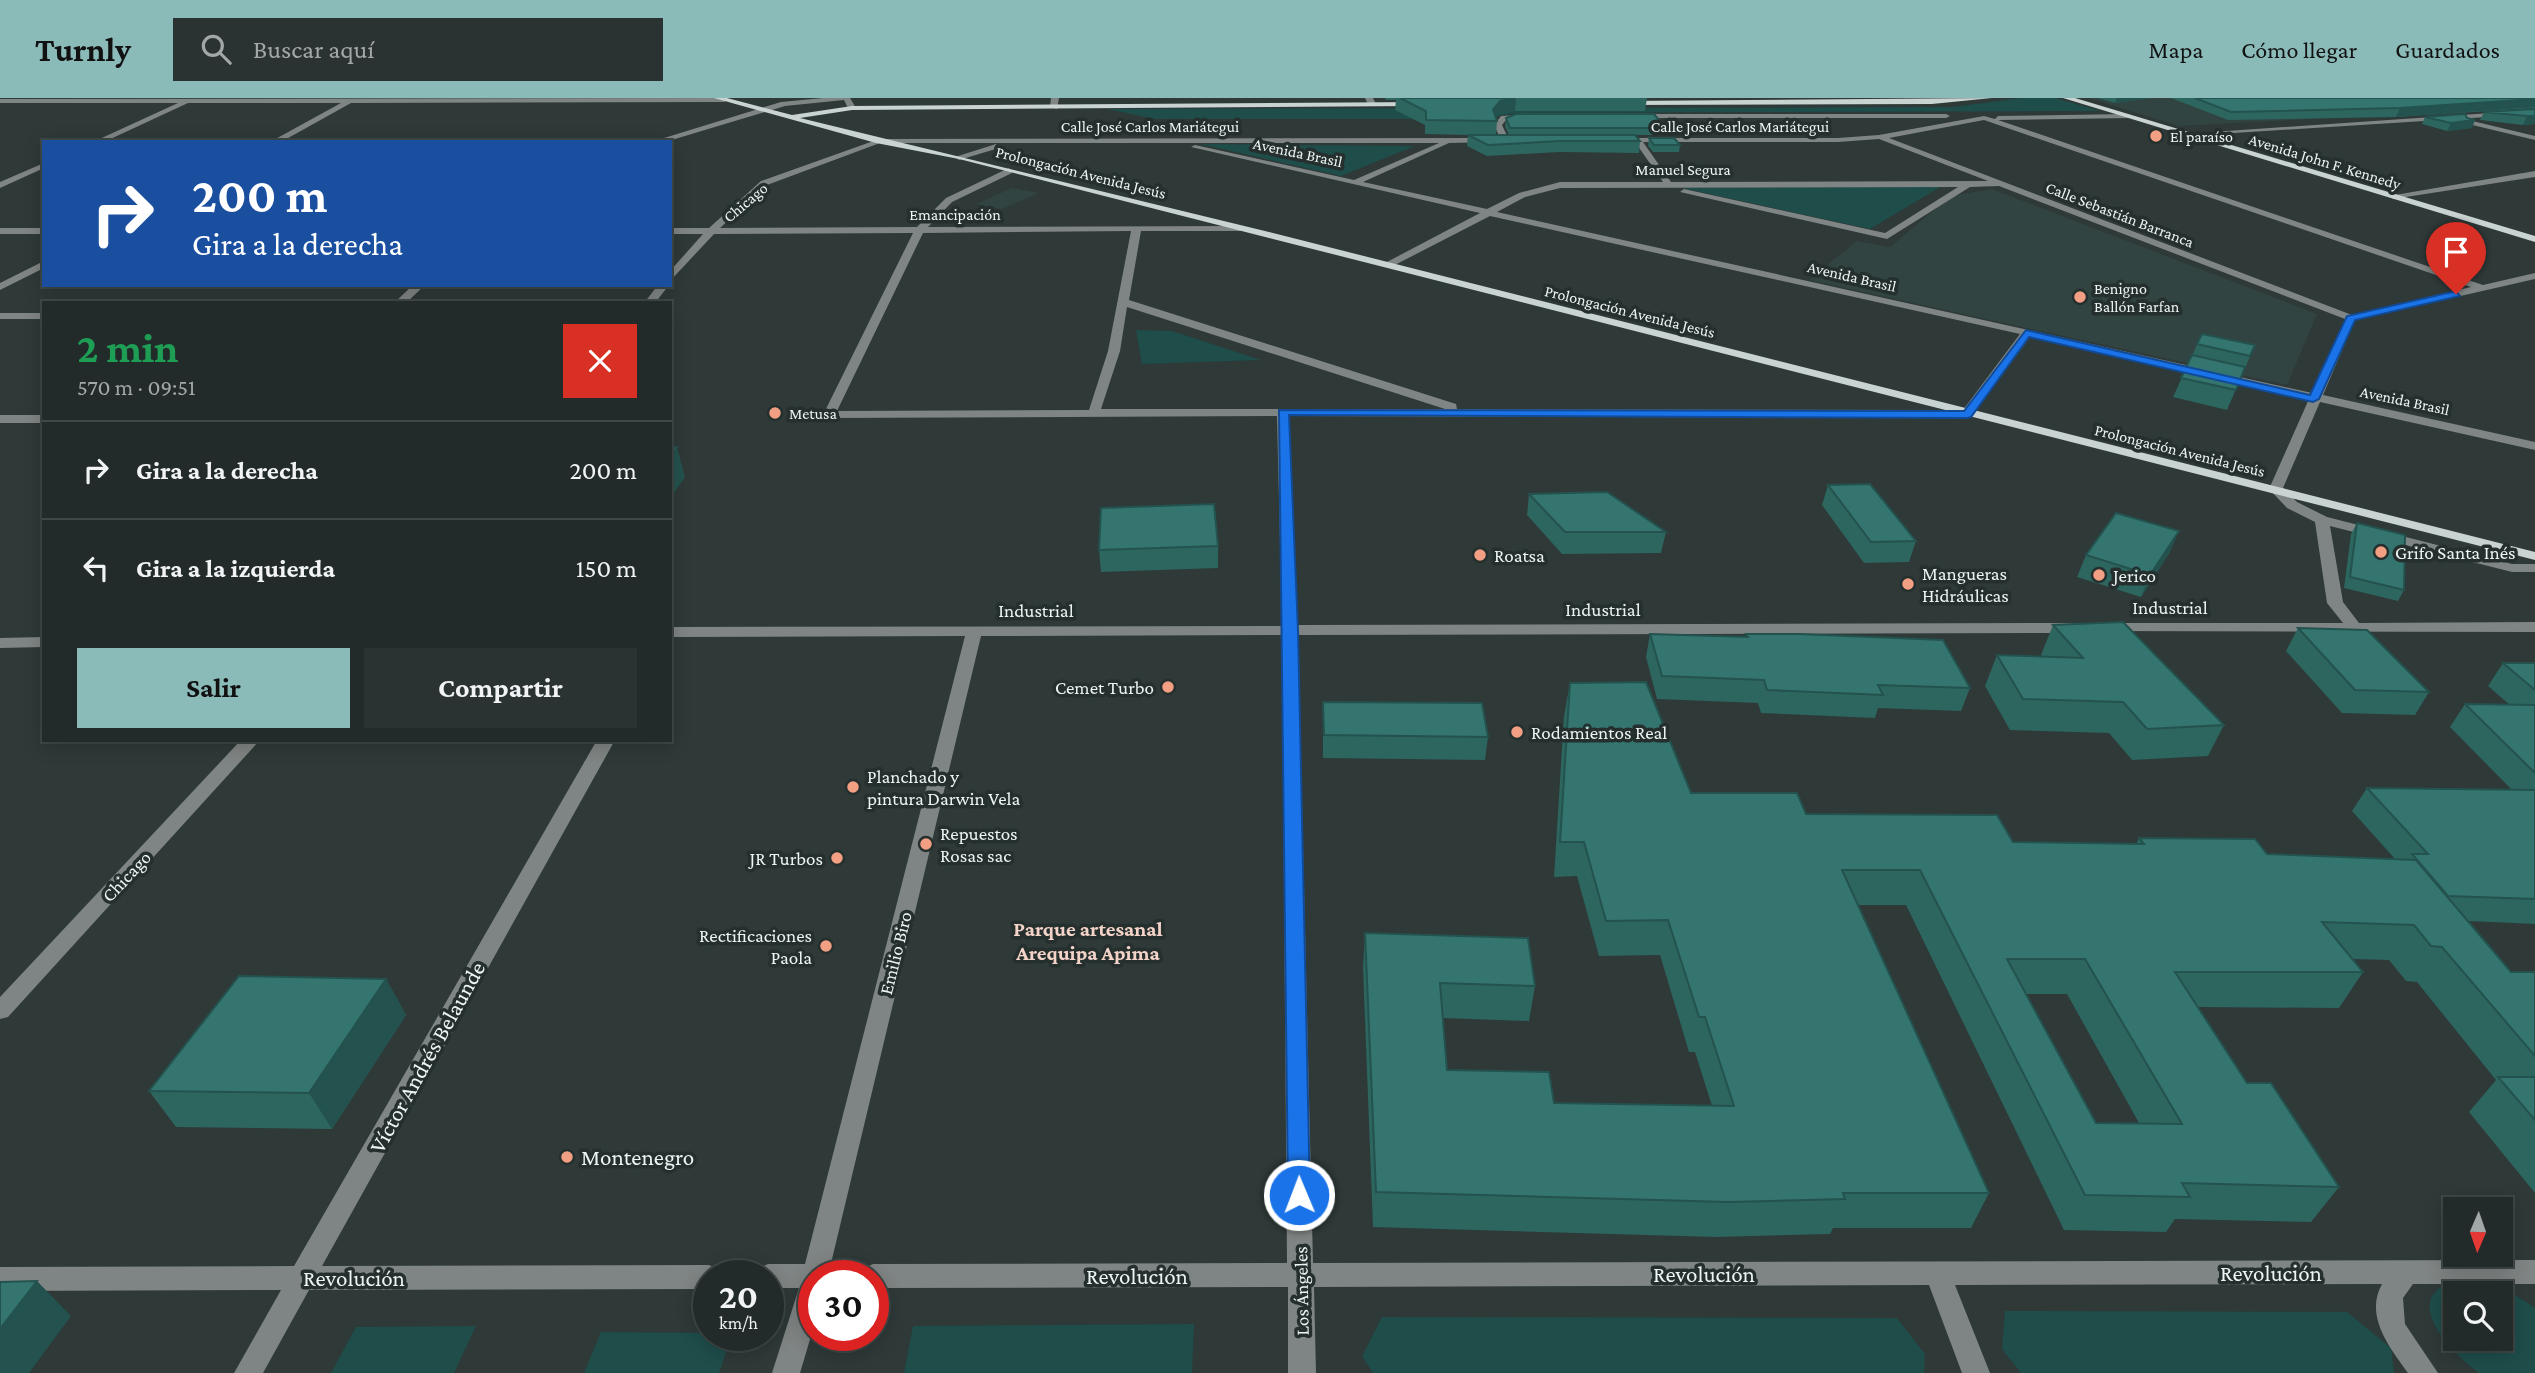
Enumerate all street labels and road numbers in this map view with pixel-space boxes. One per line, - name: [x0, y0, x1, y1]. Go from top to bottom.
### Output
- street label: Calle José Carlos Mariátegui: [1061, 118, 1239, 136]
- street label: Calle José Carlos Mariátegui: [1651, 118, 1829, 136]
- street label: Avenida John F. Kennedy: [2247, 130, 2403, 194]
- street label: Avenida Brasil: [1252, 135, 1344, 170]
- street label: Prolongación Avenida Jesús: [994, 143, 1168, 203]
- street label: Manuel Segura: [1635, 161, 1731, 179]
- street label: Calle Sebastián Barranca: [2043, 178, 2197, 251]
- street label: Chicago: [720, 179, 771, 226]
- street label: Emancipación: [909, 206, 1001, 224]
- street label: Avenida Brasil: [1806, 258, 1898, 295]
- street label: Prolongación Avenida Jesús: [1543, 282, 1717, 342]
- street label: Avenida Brasil: [2359, 383, 2451, 418]
- street label: Prolongación Avenida Jesús: [2093, 421, 2267, 481]
- street label: Industrial: [2132, 597, 2208, 618]
- street label: Industrial: [1565, 599, 1641, 620]
- street label: Industrial: [998, 600, 1074, 621]
- street label: Chicago: [98, 847, 155, 906]
- street label: Emilio Biro: [875, 910, 916, 997]
- street label: Víctor Andrés Belaunde: [364, 957, 490, 1157]
- street label: Los Ángeles: [1290, 1246, 1313, 1336]
- street label: Revolución: [2220, 1260, 2322, 1286]
- street label: Revolución: [1653, 1261, 1755, 1287]
- street label: Revolución: [1086, 1263, 1188, 1289]
- street label: Revolución: [303, 1265, 405, 1291]

